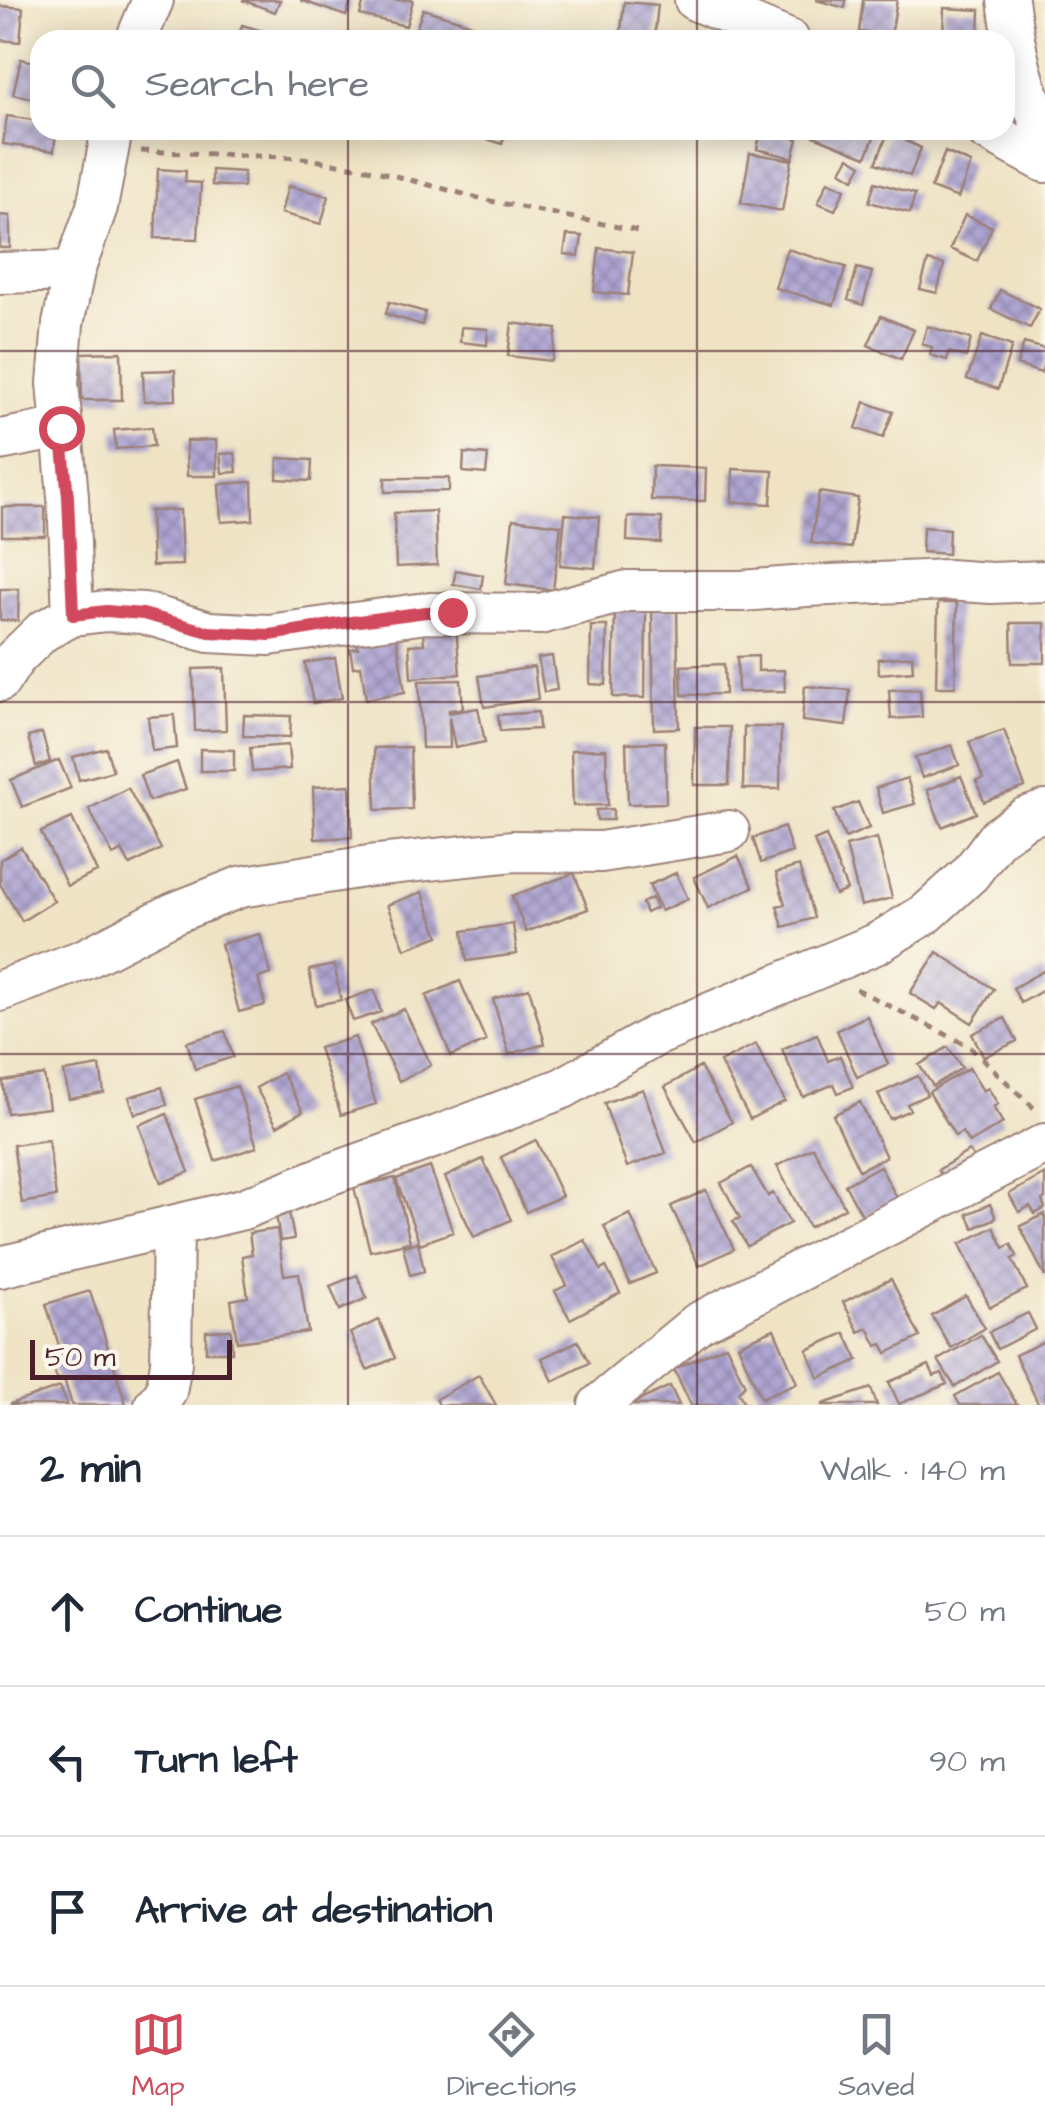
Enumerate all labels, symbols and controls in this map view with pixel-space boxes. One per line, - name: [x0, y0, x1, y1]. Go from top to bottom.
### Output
- search box: [30, 30, 1015, 140]
- icon: search: [65, 58, 120, 113]
- text: Search here: [145, 59, 369, 111]
- route start: [39, 406, 85, 452]
- route end: [430, 590, 476, 636]
- scale bar: [30, 1335, 232, 1380]
- text: 50 m: [45, 1338, 116, 1377]
- text: 2 min: [40, 1441, 141, 1499]
- text: Walk · 140 m: [820, 1448, 1005, 1493]
- icon: ahead: [40, 1584, 95, 1639]
- text: Continue: [135, 1585, 282, 1637]
- text: 50 m: [924, 1589, 1005, 1634]
- icon: left: [40, 1734, 95, 1789]
- text: Turn left: [135, 1735, 298, 1787]
- text: 90 m: [929, 1739, 1005, 1784]
- icon: arrive: [40, 1884, 95, 1939]
- text: Arrive at destination: [135, 1885, 492, 1937]
- tab: Map: [131, 2007, 186, 2106]
- tab: Directions: [447, 2007, 577, 2106]
- tab: Saved: [838, 2007, 914, 2106]

